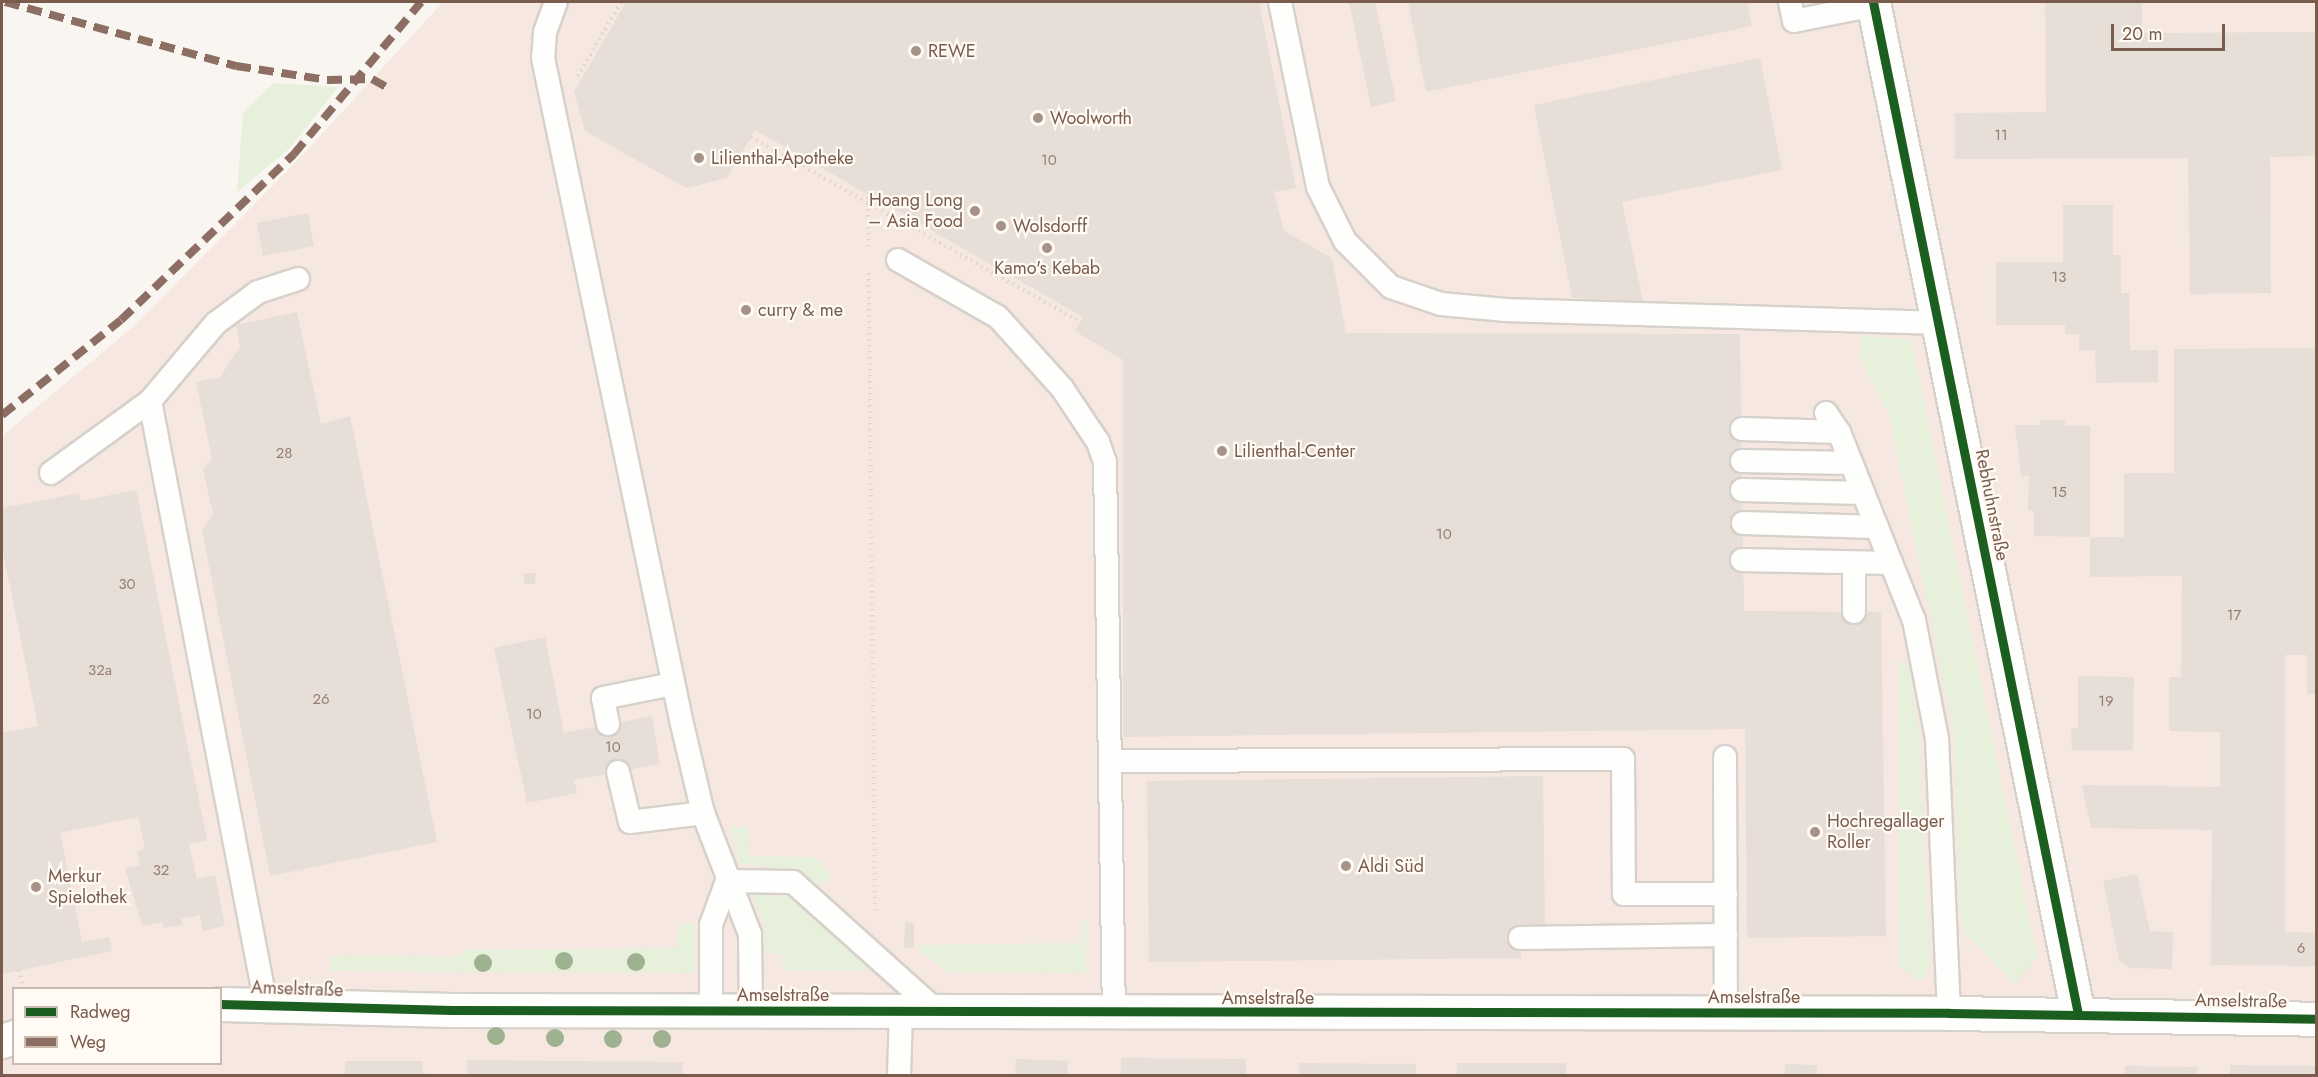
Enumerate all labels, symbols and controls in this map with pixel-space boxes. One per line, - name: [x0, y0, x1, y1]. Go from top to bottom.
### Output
- scale bar: [2114, 12, 2228, 50]
- text: 20 m: [2122, 21, 2162, 47]
- place label: REWE: [928, 40, 976, 62]
- marker: REWE: [909, 44, 923, 58]
- place label: Woolworth: [1050, 107, 1132, 129]
- marker: Woolworth: [1031, 111, 1045, 125]
- house number: 11: [1994, 127, 2008, 145]
- place label: Lilienthal-Apotheke: [711, 147, 854, 169]
- marker: Lilienthal-Apotheke: [692, 151, 706, 165]
- house number: 10: [1041, 152, 1057, 170]
- place label: Hoang Long – Asia Food: [868, 190, 963, 232]
- marker: Hoang Long – Asia Food: [968, 204, 982, 218]
- place label: Wolsdorff: [1013, 215, 1087, 237]
- marker: Wolsdorff: [994, 219, 1008, 233]
- marker: Kamo's Kebab: [1040, 241, 1054, 255]
- place label: Kamo's Kebab: [994, 257, 1100, 279]
- house number: 13: [2052, 269, 2066, 287]
- place label: curry & me: [758, 299, 843, 321]
- marker: curry & me: [739, 303, 753, 317]
- place label: Lilienthal-Center: [1234, 440, 1355, 462]
- marker: Lilienthal-Center: [1215, 444, 1229, 458]
- house number: 28: [276, 445, 292, 463]
- street label: Rebhuhnstraße: [1971, 447, 2013, 563]
- house number: 15: [2051, 484, 2067, 502]
- house number: 10: [1436, 526, 1452, 544]
- house number: 30: [118, 576, 136, 594]
- house number: 17: [2227, 607, 2241, 625]
- house number: 32a: [88, 662, 112, 680]
- house number: 26: [312, 691, 330, 709]
- house number: 19: [2098, 693, 2114, 711]
- house number: 10: [526, 706, 542, 724]
- house number: 10: [605, 739, 621, 757]
- place label: Hochregallager Roller: [1827, 811, 1944, 854]
- marker: Hochregallager Roller: [1808, 825, 1822, 839]
- place label: Aldi Süd: [1358, 855, 1424, 877]
- marker: Aldi Süd: [1339, 859, 1353, 873]
- house number: 32: [153, 862, 169, 880]
- place label: Merkur Spielothek: [48, 866, 127, 908]
- marker: Merkur Spielothek: [29, 880, 43, 894]
- house number: 6: [2297, 940, 2305, 958]
- street label: Amselstraße: [250, 977, 344, 1001]
- street label: Amselstraße: [737, 984, 829, 1006]
- street label: Amselstraße: [1708, 986, 1800, 1008]
- legend: [12, 987, 222, 1065]
- street label: Amselstraße: [1222, 987, 1314, 1009]
- street label: Amselstraße: [2195, 989, 2287, 1013]
- text: Radweg: [70, 999, 131, 1025]
- text: Weg: [70, 1029, 106, 1055]

